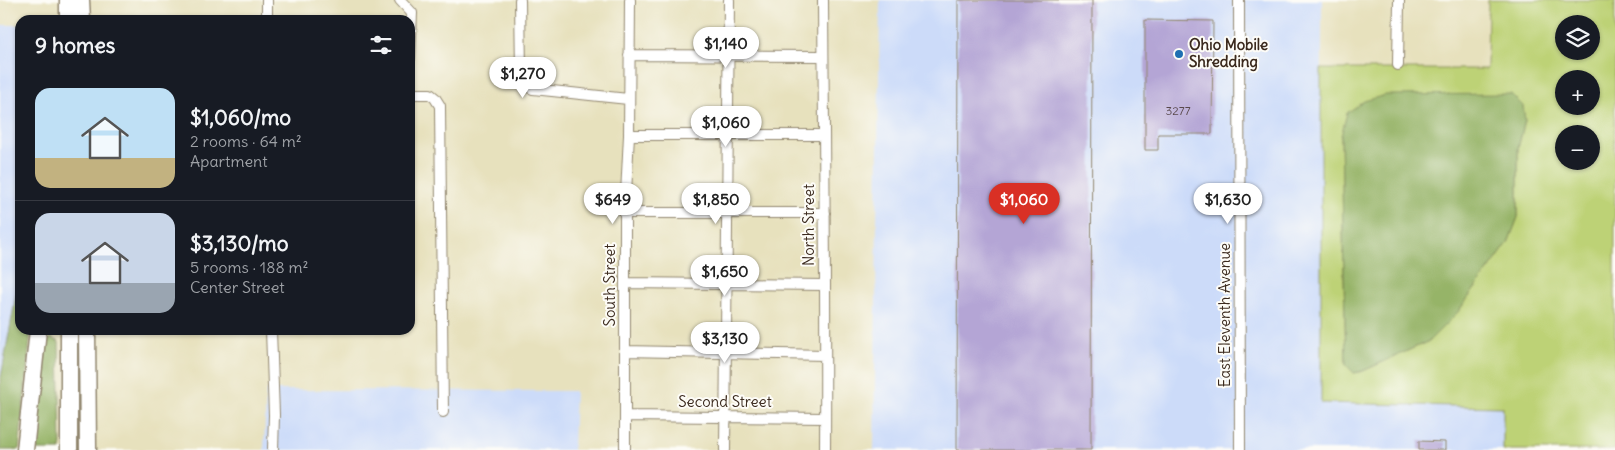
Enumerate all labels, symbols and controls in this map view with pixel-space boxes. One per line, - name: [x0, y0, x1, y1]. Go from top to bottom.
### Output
- map controls: [1555, 15, 1600, 170]
- button: layers: [1555, 15, 1600, 60]
- pin: $1,140: [685, 27, 767, 69]
- icon: filters: [367, 31, 395, 59]
- text: 9 homes: [35, 32, 115, 59]
- text: $1,140: [704, 33, 748, 53]
- place label: Ohio Mobile Shredding: [1189, 35, 1268, 72]
- marker: Ohio Mobile Shredding: [1173, 48, 1185, 60]
- pin: $1,270: [482, 56, 564, 99]
- text: $1,270: [500, 63, 546, 83]
- button: +: [1555, 70, 1600, 115]
- house number: 3277: [1165, 103, 1191, 118]
- text: $1,060/mo: [190, 104, 291, 131]
- pin: $1,060: [685, 106, 767, 148]
- icon: home: [75, 108, 135, 168]
- text: $1,060: [702, 112, 750, 132]
- button: −: [1555, 125, 1600, 170]
- text: 2 rooms · 64 m²: [190, 131, 302, 151]
- text: Apartment: [190, 151, 268, 171]
- pin: $649: [583, 182, 643, 225]
- pin: $1,850: [675, 182, 757, 225]
- pin: $1,060: [983, 182, 1065, 225]
- pin: $1,630: [1187, 182, 1269, 225]
- street label: North Street: [799, 184, 818, 266]
- text: $649: [595, 189, 631, 209]
- text: $1,850: [692, 189, 740, 209]
- text: $1,060: [1000, 189, 1048, 209]
- text: $1,630: [1204, 189, 1252, 209]
- text: $3,130/mo: [190, 230, 289, 257]
- icon: home: [75, 233, 135, 293]
- street label: East Eleventh Avenue: [1215, 243, 1234, 387]
- street label: South Street: [600, 244, 619, 326]
- pin: $1,650: [684, 254, 766, 297]
- text: 5 rooms · 188 m²: [190, 257, 308, 277]
- text: $1,650: [701, 261, 749, 281]
- text: Center Street: [190, 277, 285, 297]
- pin: $3,130: [684, 322, 766, 364]
- text: $3,130: [702, 328, 748, 348]
- street label: Second Street: [678, 392, 772, 411]

